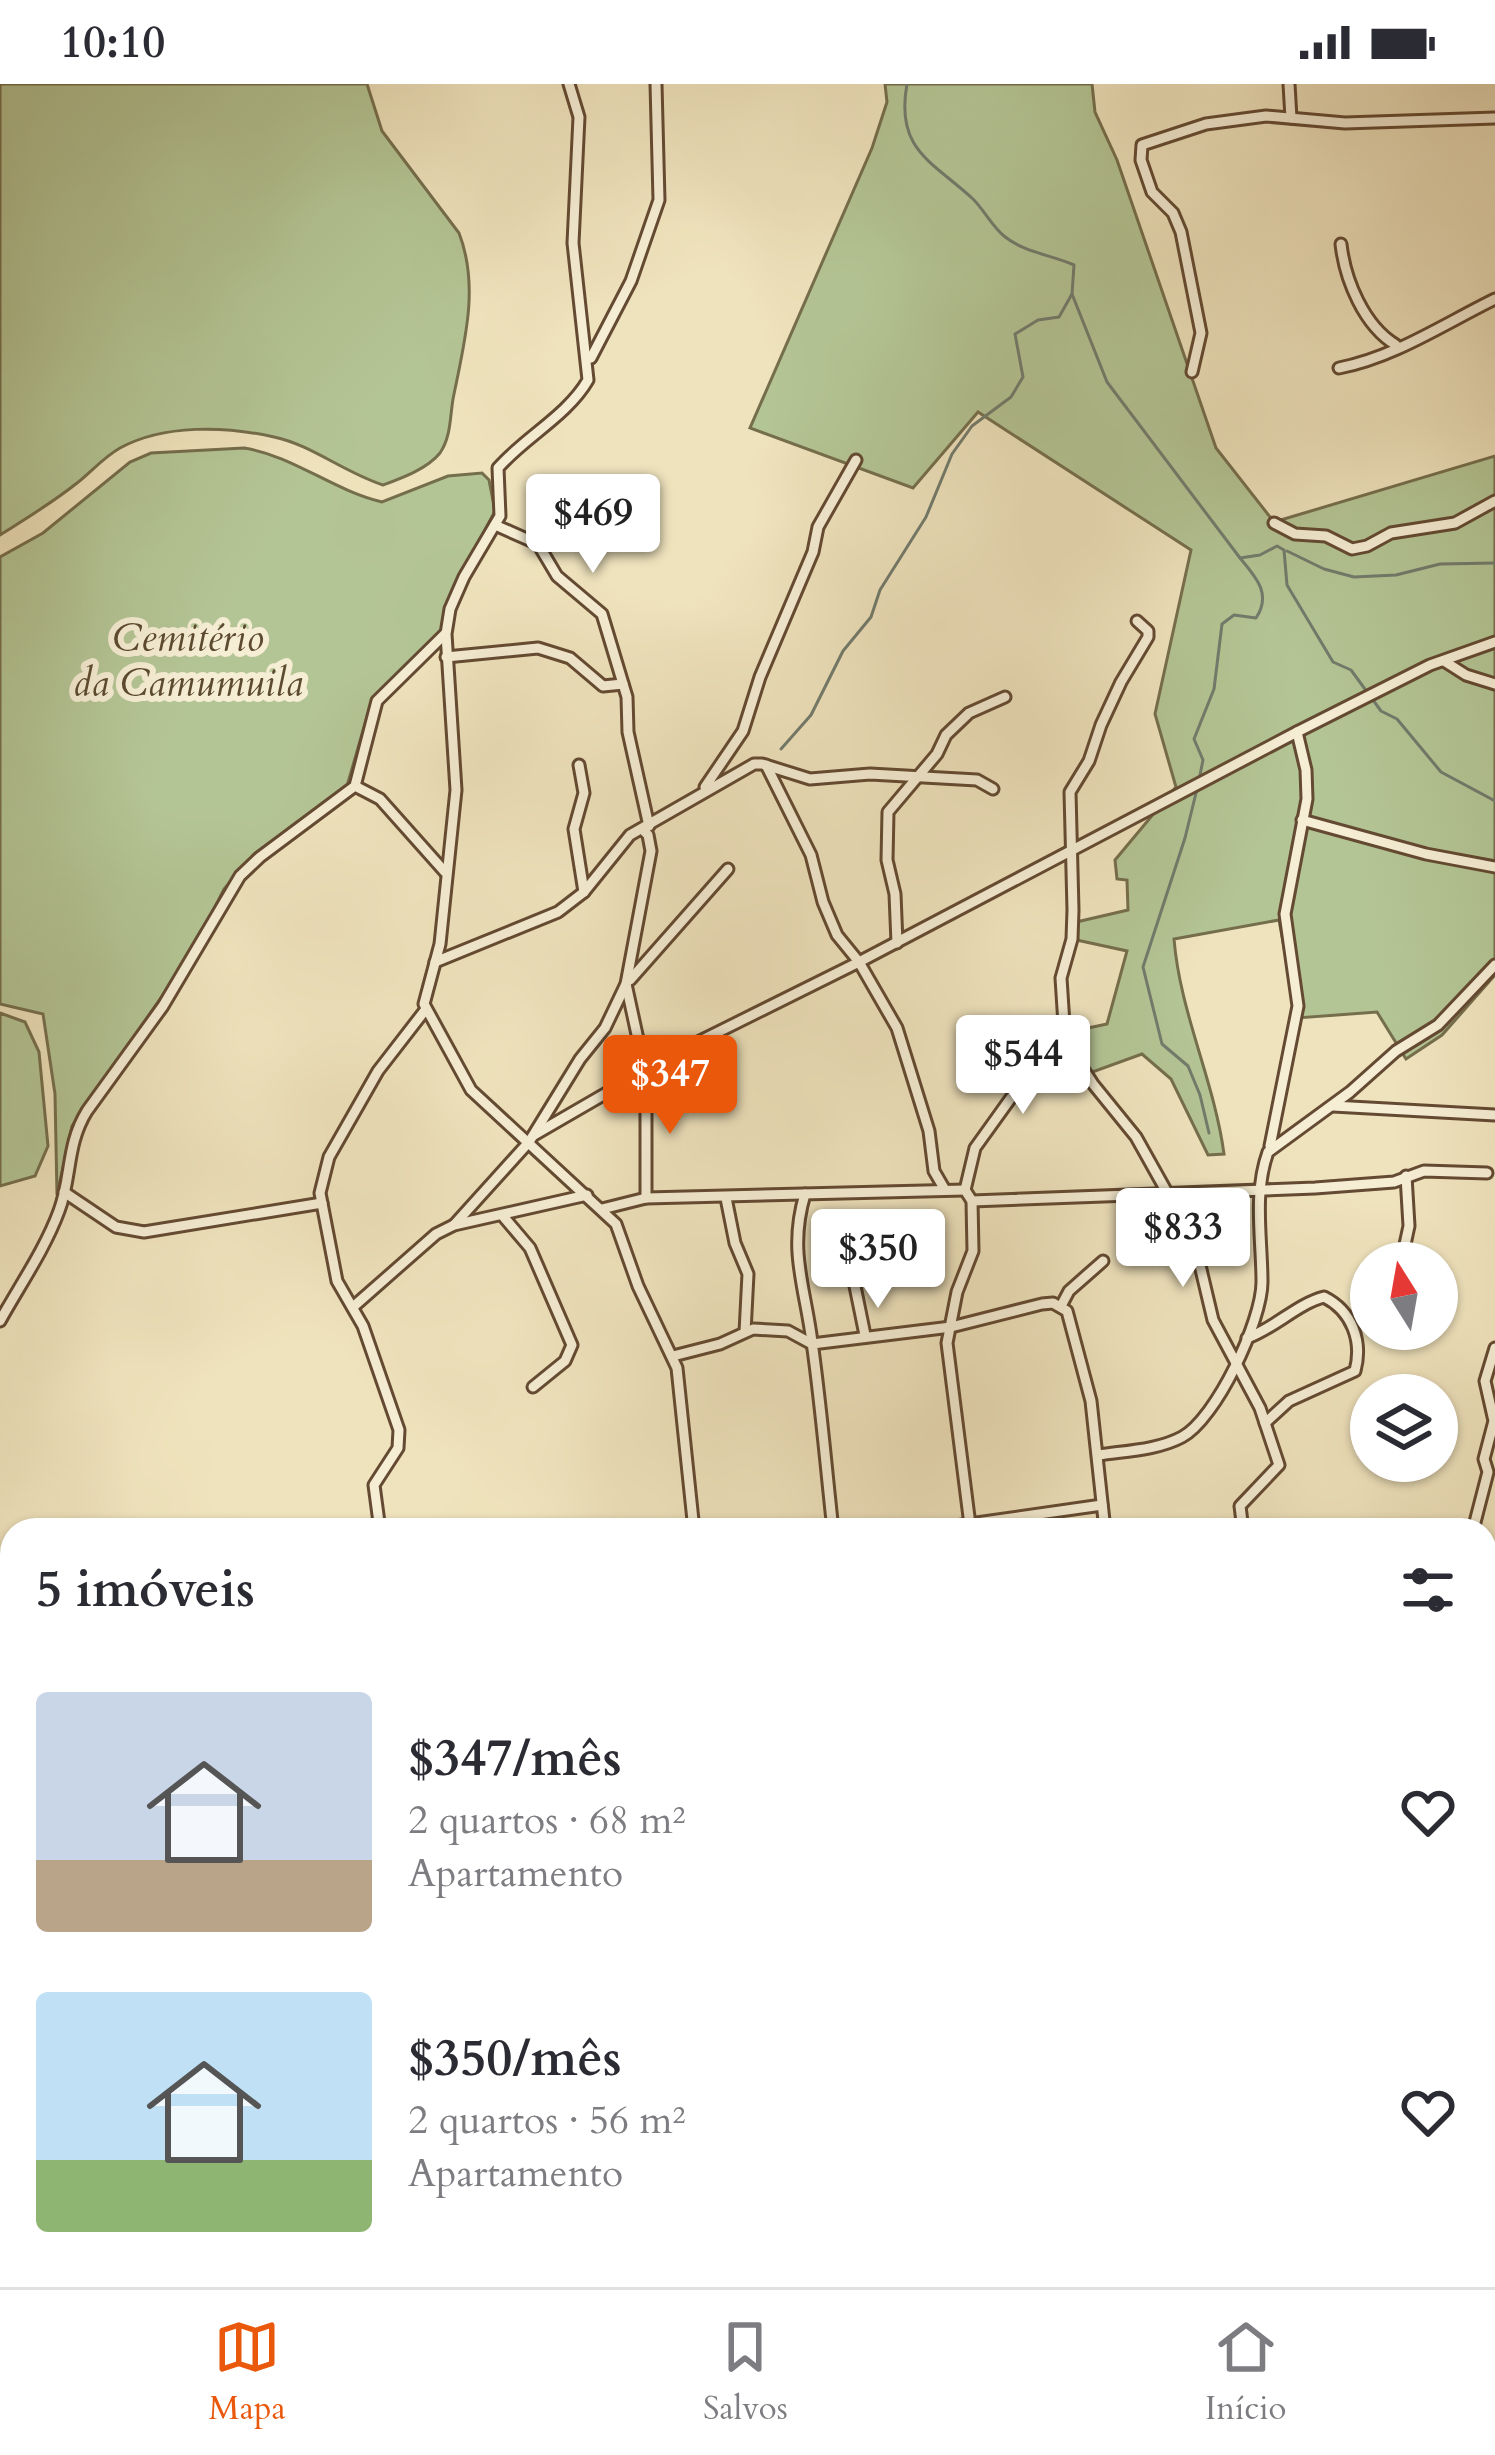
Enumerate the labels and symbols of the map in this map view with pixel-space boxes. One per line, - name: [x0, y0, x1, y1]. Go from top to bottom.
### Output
- pin: $469: [522, 474, 664, 576]
- park label: Cemitério da Camumuila: [73, 611, 303, 709]
- pin: $544: [952, 1015, 1094, 1117]
- pin: $347: [599, 1035, 741, 1137]
- pin: $833: [1112, 1188, 1254, 1290]
- pin: $350: [807, 1209, 949, 1311]
- north arrow: [1350, 1242, 1458, 1350]

